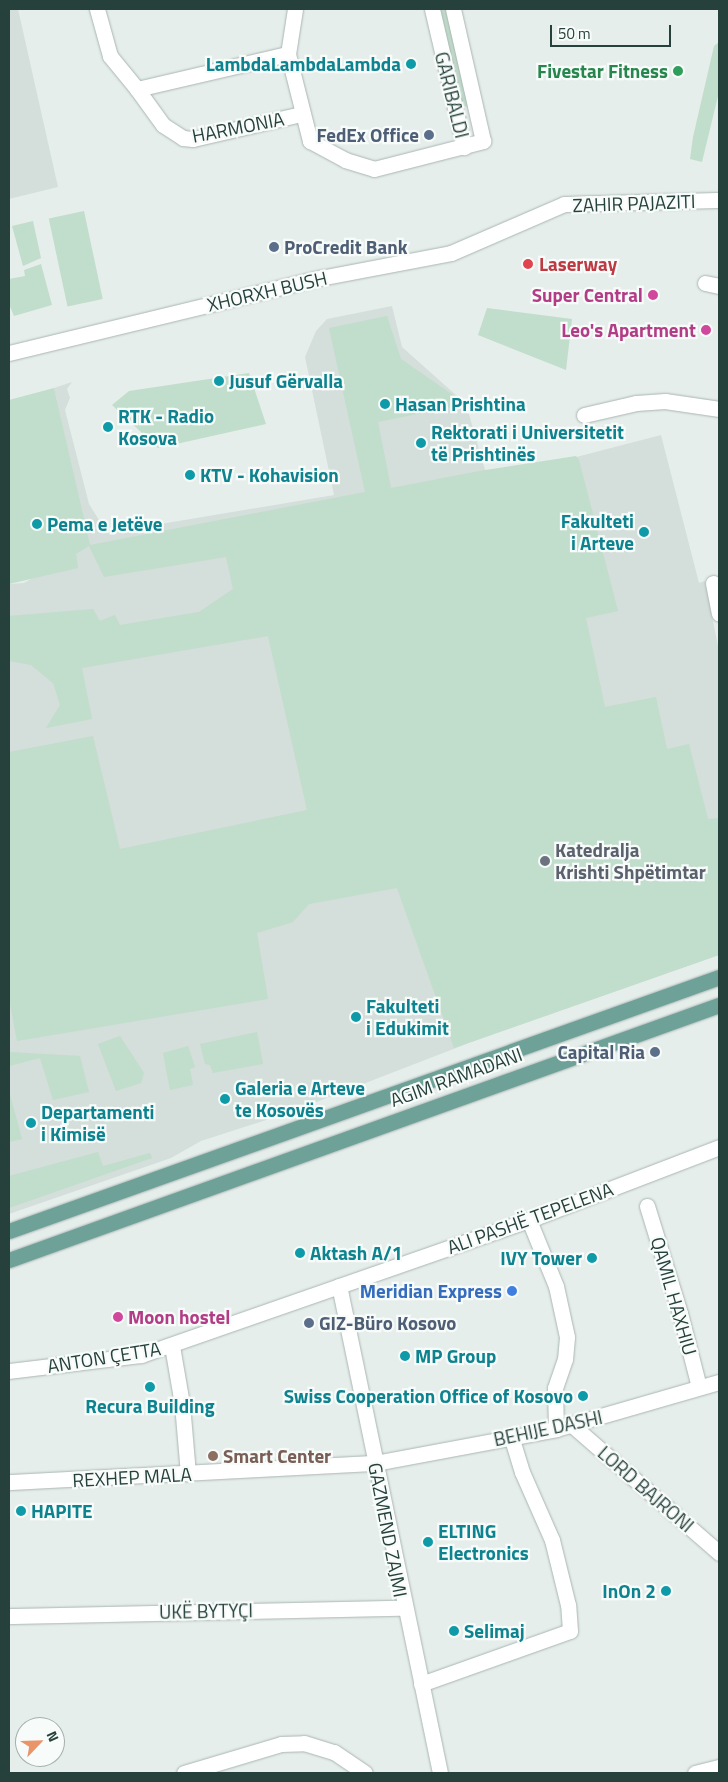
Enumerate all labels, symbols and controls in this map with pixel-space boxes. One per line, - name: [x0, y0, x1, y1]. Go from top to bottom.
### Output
- scale bar: [553, 15, 674, 47]
- text: 50 m: [558, 22, 591, 45]
- street label: GARIBALDI: [430, 49, 474, 141]
- place label: LambdaLambdaLambda: [206, 53, 401, 75]
- marker: LambdaLambdaLambda: [405, 58, 417, 70]
- place label: Fivestar Fitness: [537, 60, 668, 82]
- marker: Fivestar Fitness: [672, 65, 684, 77]
- street label: HARMONIA: [190, 107, 286, 147]
- place label: FedEx Office: [316, 124, 419, 146]
- marker: FedEx Office: [423, 129, 435, 141]
- street label: ZAHIR PAJAZITI: [572, 189, 696, 217]
- place label: ProCredit Bank: [284, 236, 407, 258]
- marker: ProCredit Bank: [268, 241, 280, 253]
- place label: Laserway: [539, 253, 617, 275]
- marker: Laserway: [521, 257, 535, 271]
- street label: XHORXH BUSH: [205, 266, 329, 316]
- place label: Super Central: [532, 284, 643, 306]
- marker: Super Central: [647, 289, 659, 301]
- place label: Leo's Apartment: [561, 319, 696, 341]
- marker: Leo's Apartment: [700, 324, 712, 336]
- place label: Jusuf Gërvalla: [229, 370, 343, 392]
- marker: Jusuf Gërvalla: [213, 375, 225, 387]
- place label: Hasan Prishtina: [395, 393, 526, 415]
- marker: Hasan Prishtina: [379, 398, 391, 410]
- place label: RTK - Radio Kosova: [118, 405, 214, 449]
- marker: RTK - Radio Kosova: [102, 421, 114, 433]
- place label: Rektorati i Universitetit të Prishtinës: [431, 421, 624, 465]
- marker: Rektorati i Universitetit të Prishtinës: [415, 437, 427, 449]
- place label: KTV - Kohavision: [200, 464, 339, 486]
- marker: KTV - Kohavision: [184, 469, 196, 481]
- place label: Fakulteti i Arteve: [561, 510, 634, 554]
- place label: Pema e Jetëve: [47, 513, 162, 535]
- marker: Pema e Jetëve: [31, 518, 43, 530]
- marker: Fakulteti i Arteve: [638, 526, 650, 538]
- place label: Katedralja Krishti Shpëtimtar: [555, 839, 706, 883]
- marker: Katedralja Krishti Shpëtimtar: [539, 855, 551, 867]
- place label: Fakulteti i Edukimit: [366, 995, 449, 1039]
- marker: Fakulteti i Edukimit: [350, 1011, 362, 1023]
- place label: Capital Ria: [557, 1041, 645, 1063]
- street label: AGIM RAMADANI: [387, 1043, 525, 1111]
- marker: Capital Ria: [649, 1046, 661, 1058]
- place label: Galeria e Arteve te Kosovës: [235, 1077, 365, 1121]
- marker: Galeria e Arteve te Kosovës: [219, 1093, 231, 1105]
- place label: Departamenti i Kimisë: [41, 1101, 155, 1145]
- marker: Departamenti i Kimisë: [25, 1117, 37, 1129]
- street label: ALI PASHË TEPELENA: [444, 1177, 616, 1259]
- street label: QAMIL HAXHIU: [646, 1234, 702, 1358]
- place label: Aktash A/1: [310, 1242, 402, 1264]
- marker: Aktash A/1: [294, 1247, 306, 1259]
- place label: IVY Tower: [500, 1247, 582, 1269]
- marker: IVY Tower: [586, 1252, 598, 1264]
- place label: Meridian Express: [360, 1280, 502, 1302]
- marker: Meridian Express: [506, 1285, 518, 1297]
- place label: Moon hostel: [128, 1306, 230, 1328]
- marker: Moon hostel: [112, 1311, 124, 1323]
- place label: GIZ-Büro Kosovo: [319, 1312, 456, 1334]
- marker: GIZ-Büro Kosovo: [303, 1317, 315, 1329]
- street label: ANTON ÇETTA: [46, 1337, 162, 1377]
- place label: MP Group: [415, 1345, 496, 1367]
- marker: MP Group: [399, 1350, 411, 1362]
- marker: Recura Building: [144, 1381, 156, 1393]
- place label: Swiss Cooperation Office of Kosovo: [284, 1385, 573, 1407]
- marker: Swiss Cooperation Office of Kosovo: [577, 1390, 589, 1402]
- place label: Recura Building: [85, 1395, 215, 1417]
- street label: BEHIJE DASHI: [491, 1405, 605, 1451]
- street label: LORD BAJRONI: [593, 1441, 699, 1537]
- place label: Smart Center: [223, 1445, 331, 1467]
- marker: Smart Center: [207, 1450, 219, 1462]
- street label: GAZMEND ZAJMI: [364, 1461, 412, 1599]
- street label: REXHEP MALA: [72, 1462, 192, 1492]
- place label: HAPITE: [31, 1500, 92, 1522]
- marker: HAPITE: [15, 1505, 27, 1517]
- place label: ELTING Electronics: [438, 1520, 529, 1564]
- marker: ELTING Electronics: [422, 1536, 434, 1548]
- place label: InOn 2: [602, 1580, 656, 1602]
- marker: InOn 2: [660, 1585, 672, 1597]
- street label: UKË BYTYÇI: [159, 1599, 253, 1623]
- place label: Selimaj: [464, 1620, 525, 1642]
- marker: Selimaj: [448, 1625, 460, 1637]
- north arrow: [15, 1717, 65, 1767]
- text: N: [42, 1727, 65, 1745]

